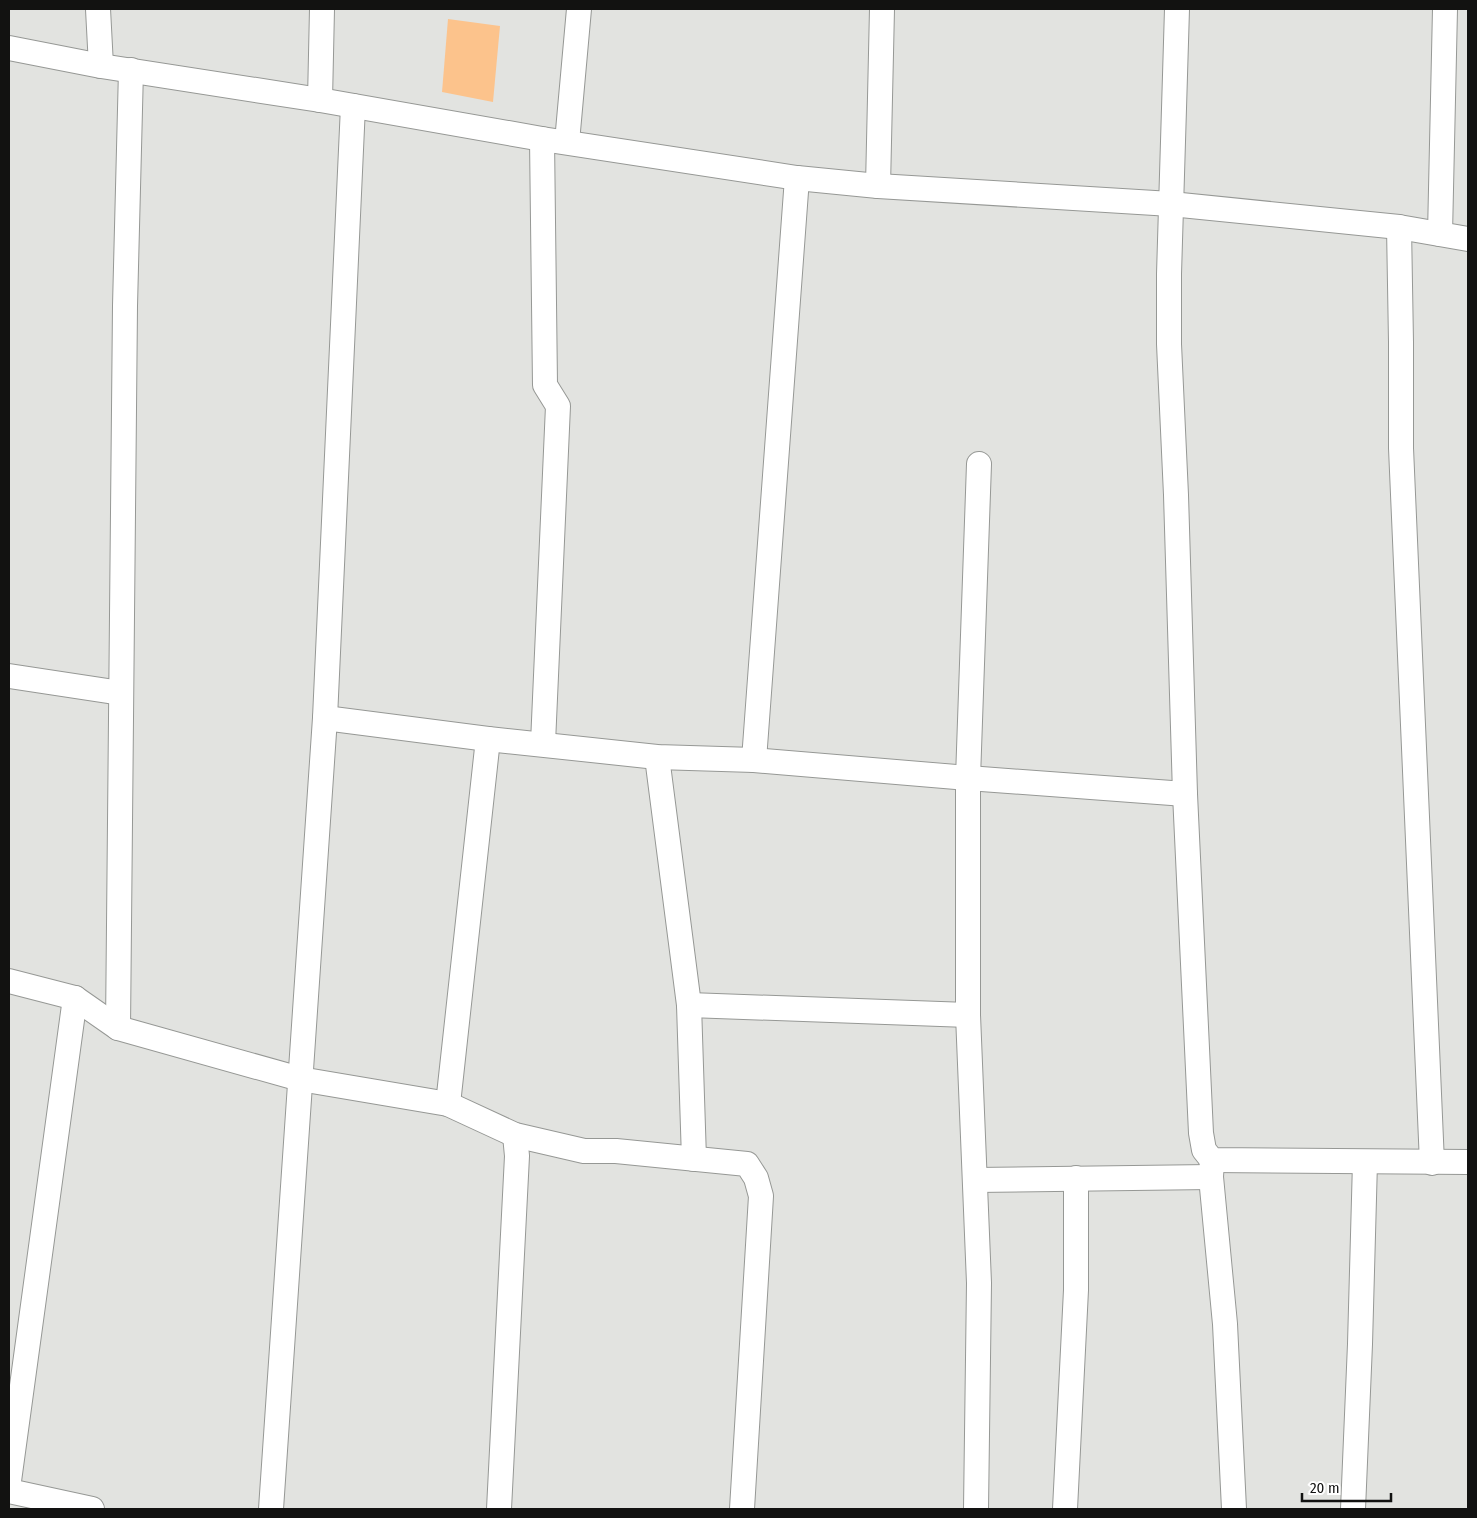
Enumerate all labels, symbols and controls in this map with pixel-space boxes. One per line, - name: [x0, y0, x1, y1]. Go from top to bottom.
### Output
- scale bar: [1302, 1470, 1391, 1502]
- text: 20 m: [1310, 1479, 1340, 1497]

